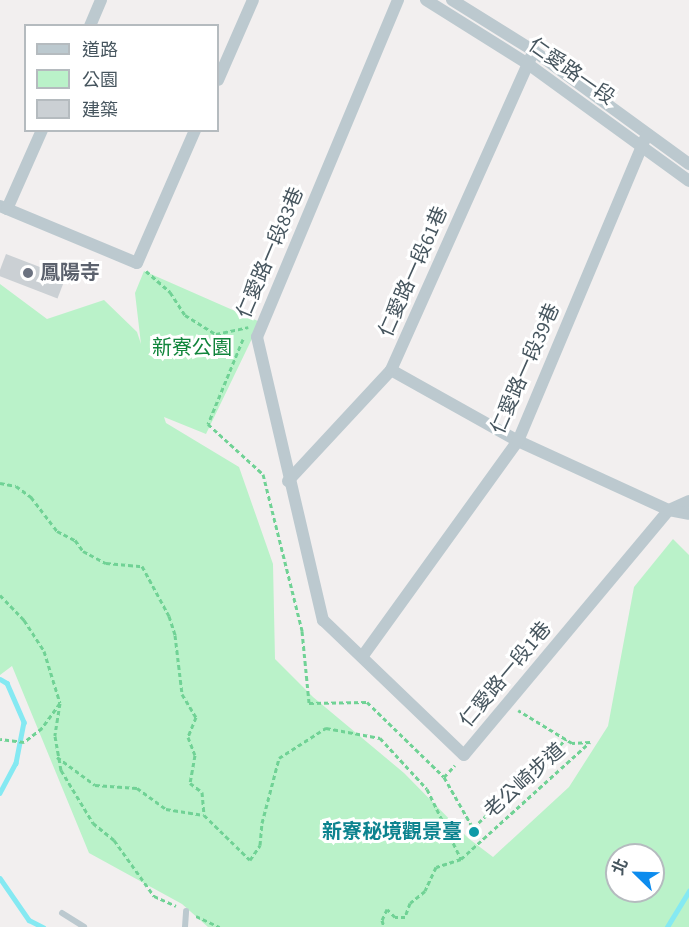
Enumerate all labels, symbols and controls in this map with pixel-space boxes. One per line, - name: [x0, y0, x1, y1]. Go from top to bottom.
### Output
- legend: [24, 24, 219, 132]
- street label: 仁愛路一段: [523, 33, 619, 111]
- text: 道路: [82, 38, 118, 63]
- text: 公園: [82, 68, 118, 93]
- text: 建築: [82, 98, 118, 123]
- street label: 仁愛路一段83巷: [233, 184, 309, 322]
- street label: 仁愛路一段61巷: [375, 203, 453, 341]
- place label: 鳳陽寺: [40, 261, 100, 285]
- marker: 鳳陽寺: [21, 266, 35, 280]
- street label: 仁愛路一段39巷: [487, 300, 565, 438]
- park label: 新寮公園: [152, 336, 232, 360]
- street label: 仁愛路一段1巷: [455, 618, 557, 732]
- street label: 老公崎步道: [480, 739, 570, 823]
- place label: 新寮秘境觀景臺: [322, 820, 462, 844]
- marker: 新寮秘境觀景臺: [467, 825, 481, 839]
- north arrow: [605, 843, 665, 903]
- text: 北: [607, 855, 634, 878]

